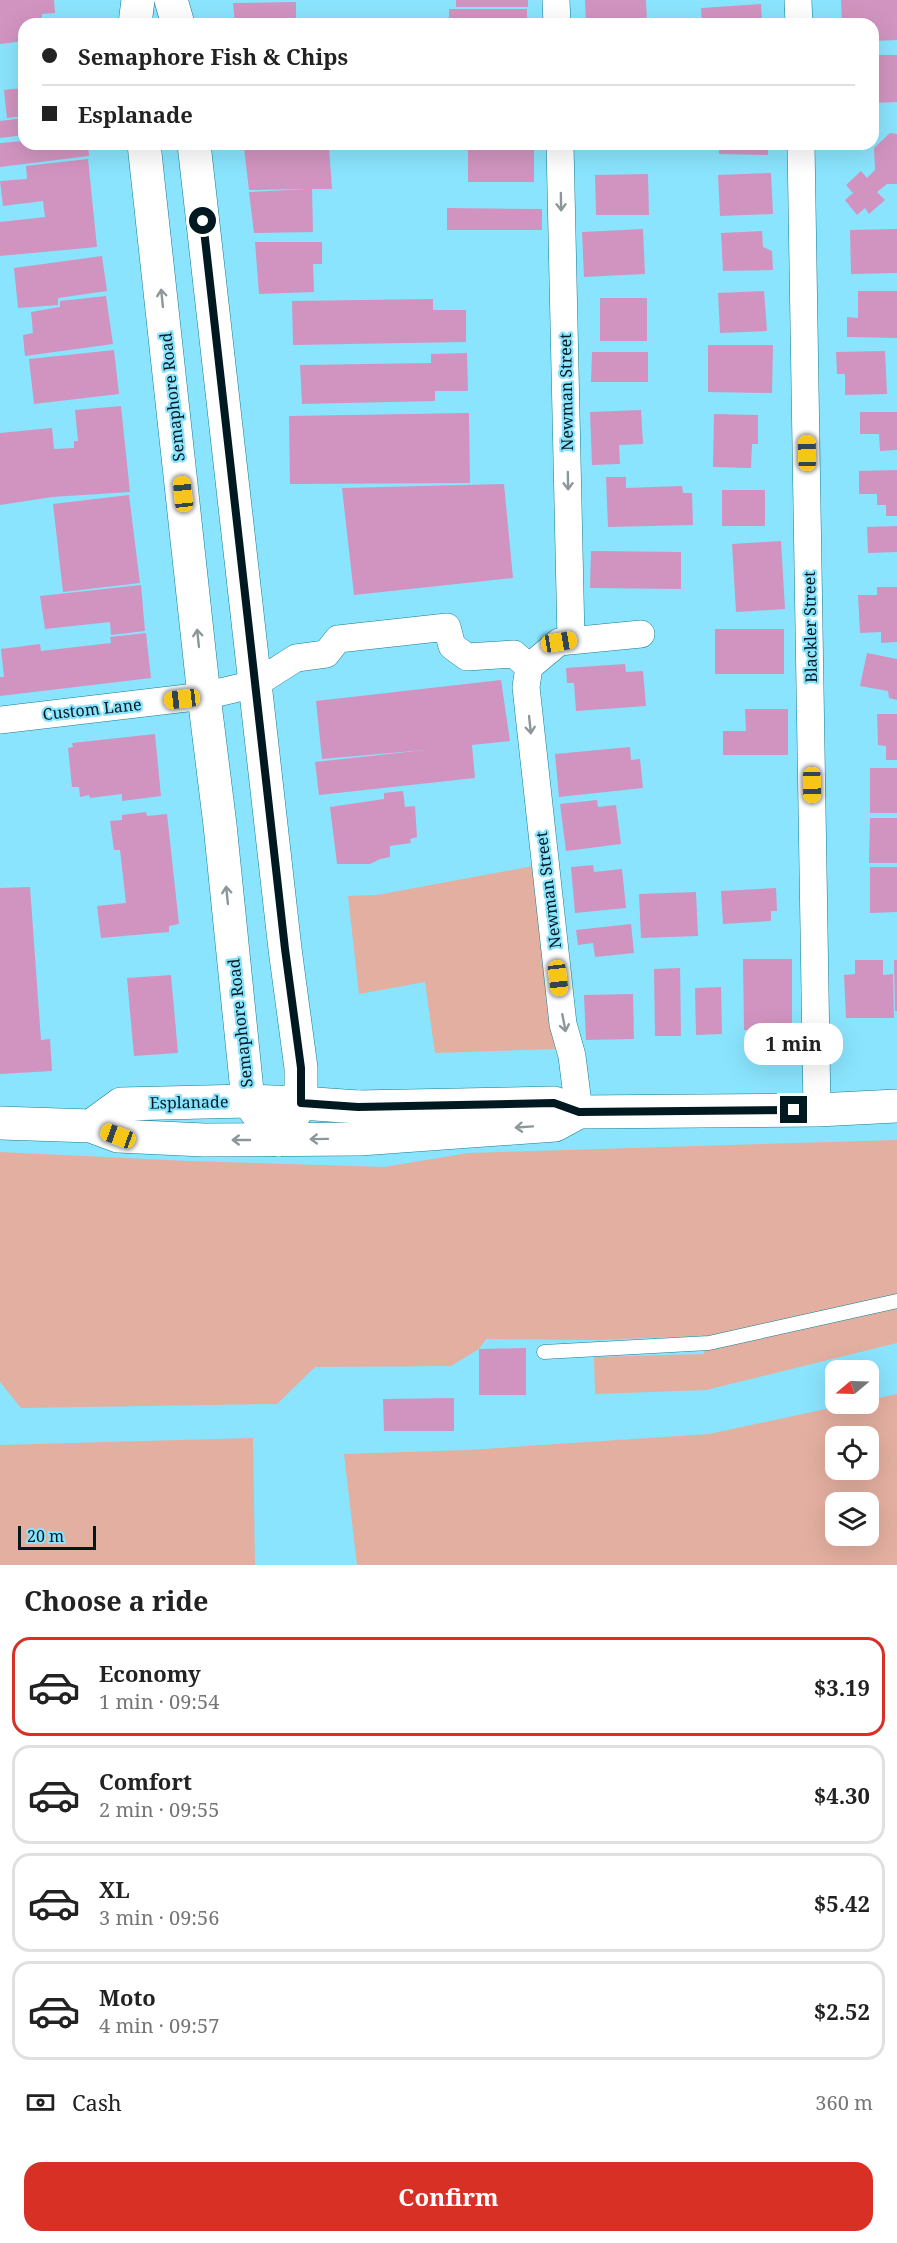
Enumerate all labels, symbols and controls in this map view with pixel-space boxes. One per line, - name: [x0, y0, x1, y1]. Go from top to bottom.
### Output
- text: Semaphore Fish & Chips: [78, 41, 348, 71]
- text: Esplanade: [78, 99, 193, 129]
- one-way arrow: [556, 192, 567, 212]
- route start: [189, 207, 216, 234]
- one-way arrow: [156, 289, 167, 308]
- street label: Semaphore Road: [154, 331, 190, 463]
- street label: Newman Street: [554, 333, 578, 451]
- car: [798, 435, 816, 471]
- one-way arrow: [562, 471, 574, 491]
- car: [172, 475, 194, 513]
- street label: Blackler Street: [798, 571, 822, 683]
- one-way arrow: [192, 629, 203, 649]
- car: [540, 630, 578, 654]
- car: [163, 688, 201, 710]
- street label: Custom Lane: [42, 693, 142, 725]
- one-way arrow: [525, 714, 536, 734]
- car: [803, 767, 821, 803]
- street label: Newman Street: [530, 830, 566, 950]
- one-way arrow: [221, 885, 232, 905]
- street label: Semaphore Road: [222, 957, 258, 1089]
- car: [547, 959, 569, 997]
- one-way arrow: [559, 1013, 570, 1032]
- callout: 1 min: [744, 1023, 844, 1065]
- text: 1 min: [765, 1030, 822, 1057]
- street label: Esplanade: [149, 1090, 229, 1114]
- route end: [780, 1096, 807, 1123]
- car: [98, 1121, 138, 1151]
- one-way arrow: [514, 1122, 534, 1133]
- one-way arrow: [232, 1134, 252, 1146]
- one-way arrow: [310, 1134, 330, 1145]
- north arrow: [825, 1360, 879, 1414]
- map controls: [825, 1360, 879, 1546]
- button: locate: [825, 1426, 879, 1480]
- button: layers: [825, 1492, 879, 1546]
- scale bar: [18, 1523, 96, 1550]
- text: 20 m: [27, 1525, 64, 1547]
- text: Choose a ride: [24, 1582, 209, 1619]
- text: Economy: [99, 1658, 201, 1688]
- icon: car: [27, 1660, 81, 1714]
- text: $3.19: [814, 1672, 870, 1702]
- text: 1 min · 09:54: [99, 1688, 219, 1715]
- text: Comfort: [99, 1766, 192, 1796]
- icon: car: [27, 1768, 81, 1822]
- text: $4.30: [814, 1780, 870, 1810]
- text: 2 min · 09:55: [99, 1796, 219, 1823]
- text: XL: [99, 1874, 130, 1904]
- icon: car: [27, 1876, 81, 1930]
- text: $5.42: [814, 1888, 870, 1918]
- text: 3 min · 09:56: [99, 1904, 219, 1931]
- text: Moto: [99, 1982, 156, 2012]
- icon: car: [27, 1984, 81, 2038]
- text: $2.52: [814, 1996, 870, 2026]
- text: 4 min · 09:57: [99, 2012, 219, 2039]
- icon: cash: [24, 2086, 57, 2119]
- text: Cash: [72, 2087, 122, 2117]
- text: 360 m: [815, 2089, 873, 2116]
- button: Confirm: [24, 2162, 873, 2231]

